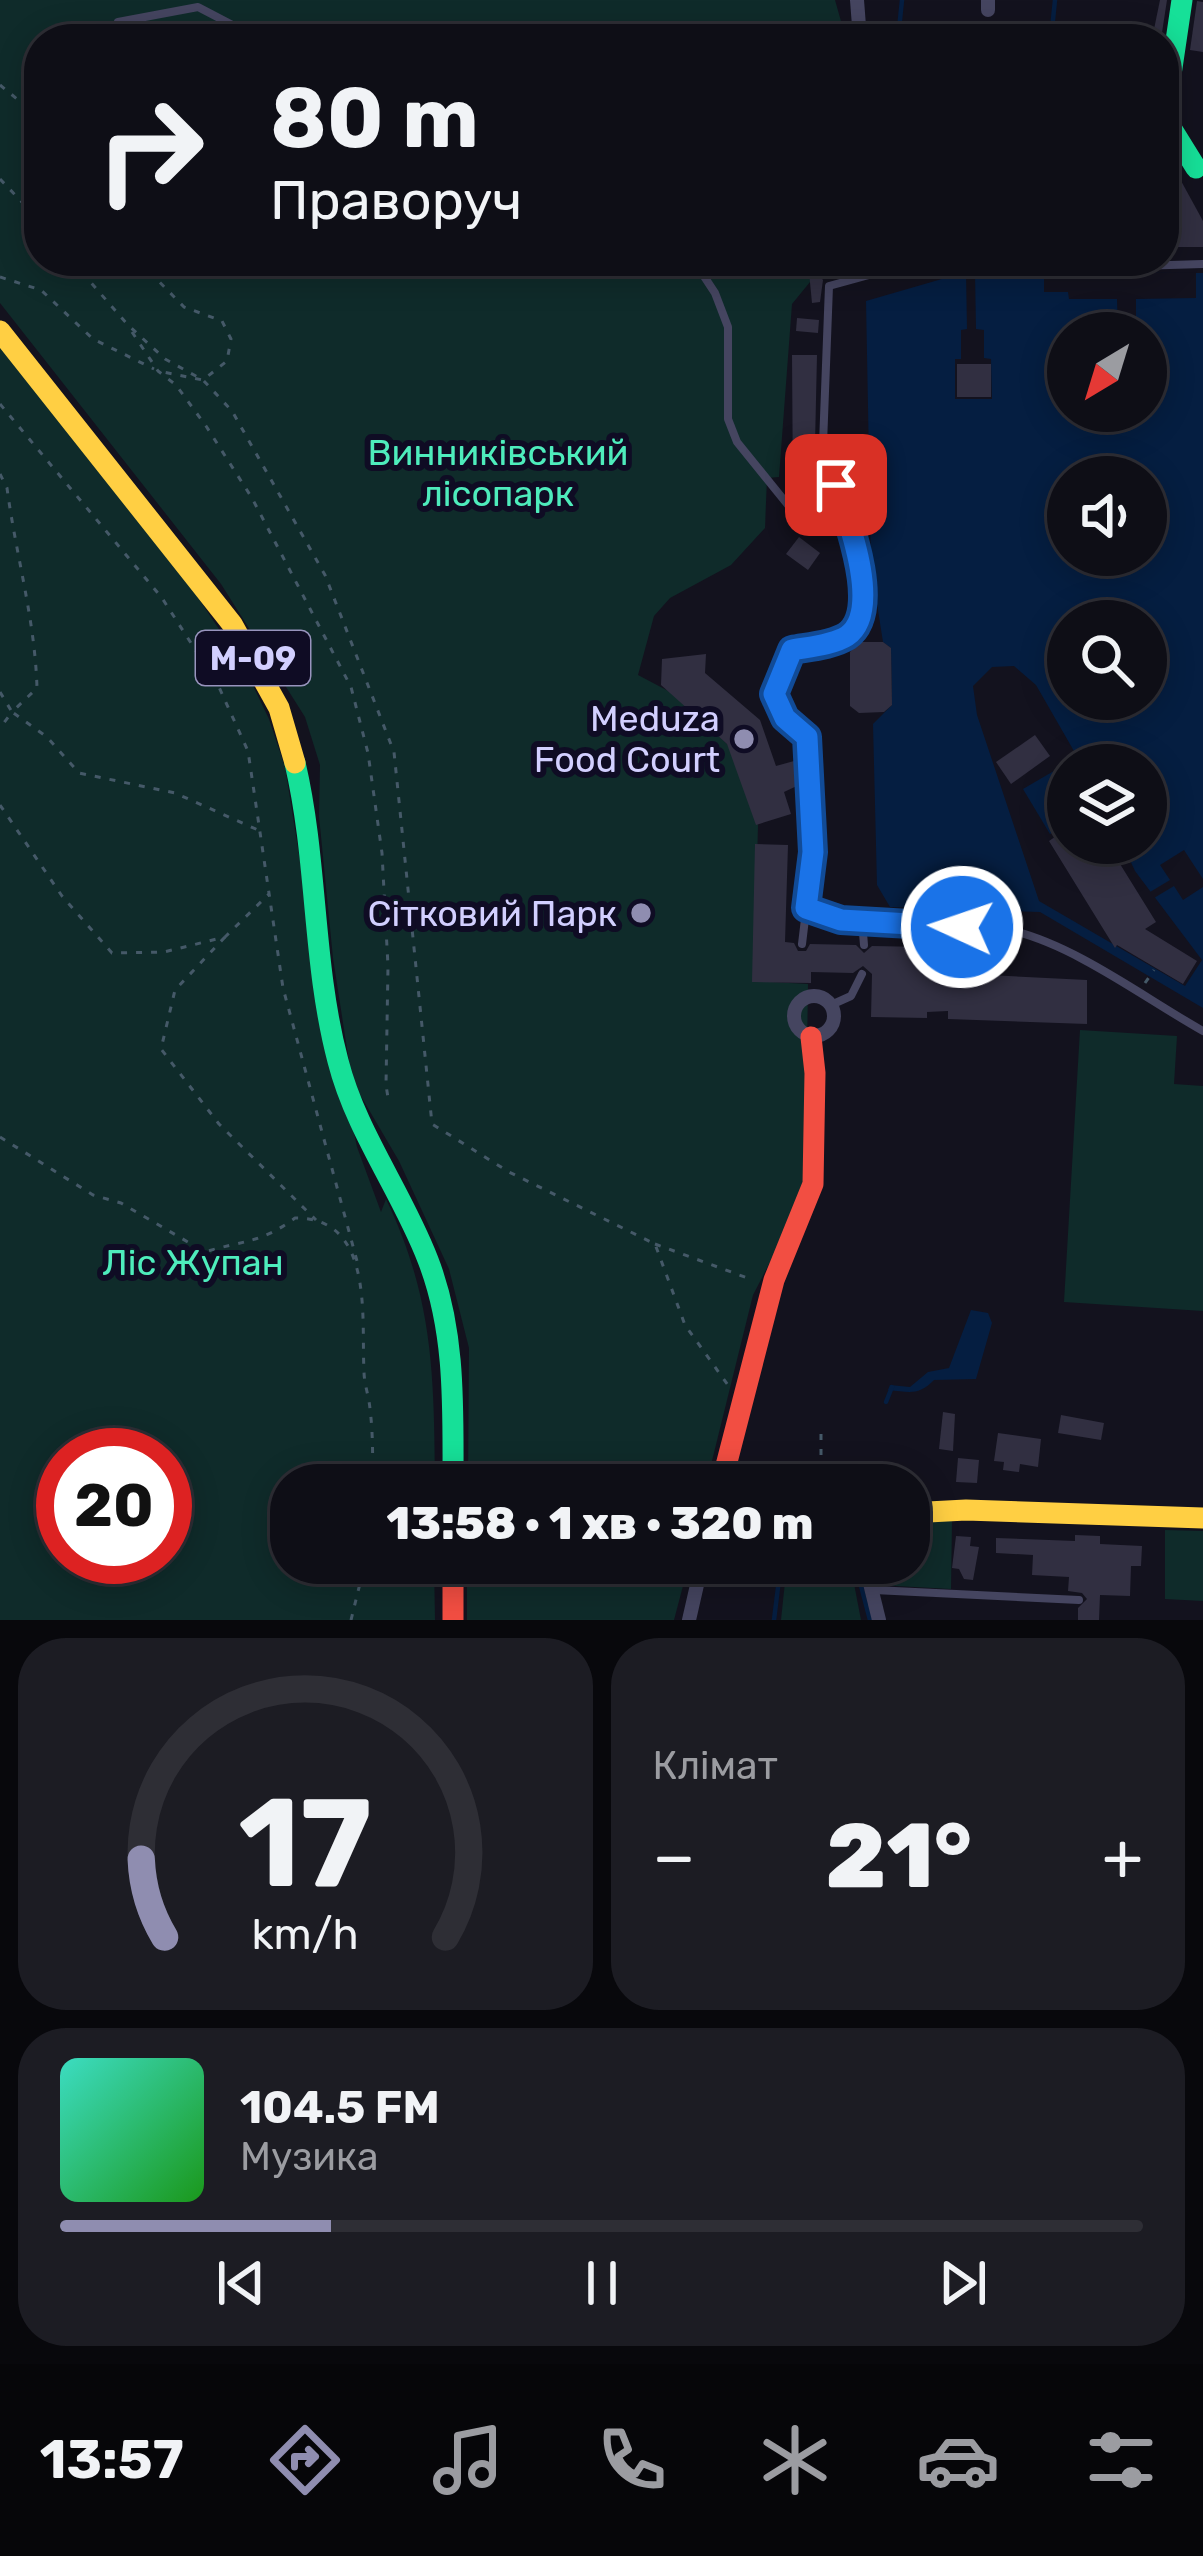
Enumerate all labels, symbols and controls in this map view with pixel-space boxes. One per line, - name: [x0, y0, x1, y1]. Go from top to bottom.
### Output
- text: 80 m: [270, 68, 479, 168]
- icon: right: [72, 72, 228, 228]
- text: Праворуч: [270, 169, 522, 233]
- north arrow: [1047, 312, 1167, 432]
- map controls: [1047, 312, 1167, 864]
- park label: Винниківський лісопарк: [367, 431, 629, 515]
- pin: [785, 434, 887, 536]
- icon: arrive: [803, 452, 869, 518]
- button: sound: [1047, 456, 1167, 576]
- button: search: [1047, 600, 1167, 720]
- road number: М-09: [196, 631, 310, 685]
- place label: Meduza Food Court: [534, 697, 720, 781]
- marker: Meduza Food Court: [731, 726, 757, 752]
- button: layers: [1047, 744, 1167, 864]
- position arrow: [899, 864, 1025, 990]
- place label: Сітковий Парк: [368, 892, 617, 935]
- marker: Сітковий Парк: [628, 900, 654, 926]
- park label: Ліс Жупан: [102, 1241, 284, 1284]
- speed limit sign: 20: [36, 1428, 192, 1584]
- text: 13:58 · 1 хв · 320 m: [387, 1497, 813, 1550]
- text: Клімат: [653, 1743, 778, 1789]
- text: 17: [238, 1769, 372, 1917]
- text: 21°: [826, 1803, 972, 1910]
- text: −: [653, 1817, 695, 1896]
- text: +: [1102, 1817, 1143, 1896]
- text: km/h: [252, 1909, 359, 1960]
- text: 104.5 FM: [240, 2081, 440, 2134]
- text: Музика: [240, 2134, 379, 2180]
- icon: previous: [208, 2250, 274, 2316]
- icon: pause: [569, 2250, 635, 2316]
- icon: next: [930, 2250, 996, 2316]
- icon: directions: [263, 2418, 347, 2502]
- icon: music: [426, 2418, 510, 2502]
- icon: phone: [590, 2418, 674, 2502]
- icon: climate: [753, 2418, 837, 2502]
- icon: car: [916, 2418, 1000, 2502]
- icon: filters: [1079, 2418, 1163, 2502]
- text: 13:57: [40, 2428, 184, 2492]

